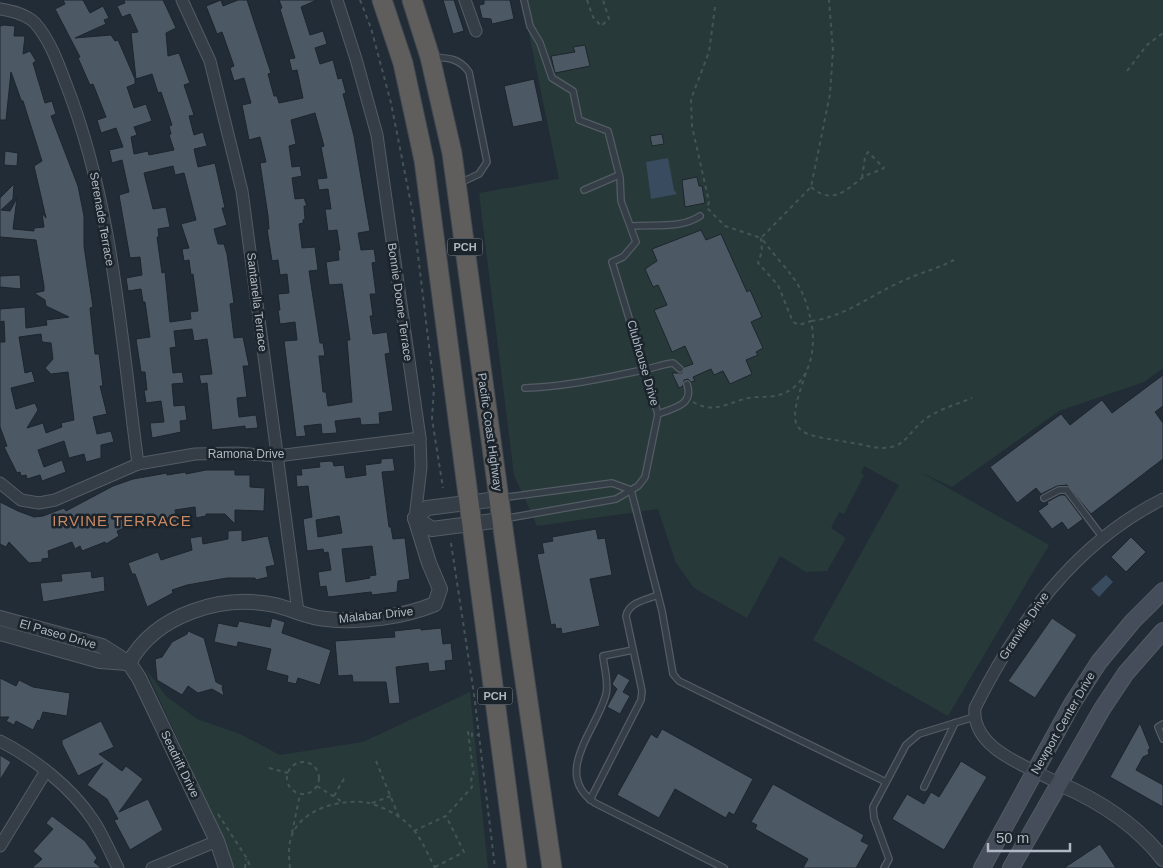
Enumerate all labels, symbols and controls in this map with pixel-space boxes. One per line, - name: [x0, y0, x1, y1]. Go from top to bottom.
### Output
- street label: Serenade Terrace: [87, 171, 117, 267]
- road number: PCH: [448, 238, 482, 256]
- street label: Bonnie Doone Terrace: [385, 242, 415, 362]
- street label: Santanella Terrace: [244, 252, 270, 353]
- street label: Clubhouse Drive: [624, 318, 662, 408]
- street label: Pacific Coast Highway: [475, 372, 505, 492]
- street label: Ramona Drive: [208, 447, 285, 461]
- district label: IRVINE TERRACE: [52, 512, 192, 529]
- street label: Granville Drive: [996, 589, 1052, 663]
- street label: Malabar Drive: [338, 604, 414, 626]
- street label: El Paseo Drive: [18, 616, 98, 652]
- street label: Newport Center Drive: [1028, 669, 1098, 776]
- road number: PCH: [478, 688, 512, 704]
- street label: Seadrift Drive: [158, 728, 202, 800]
- scale bar: [988, 820, 1070, 852]
- text: 50 m: [996, 829, 1029, 846]

